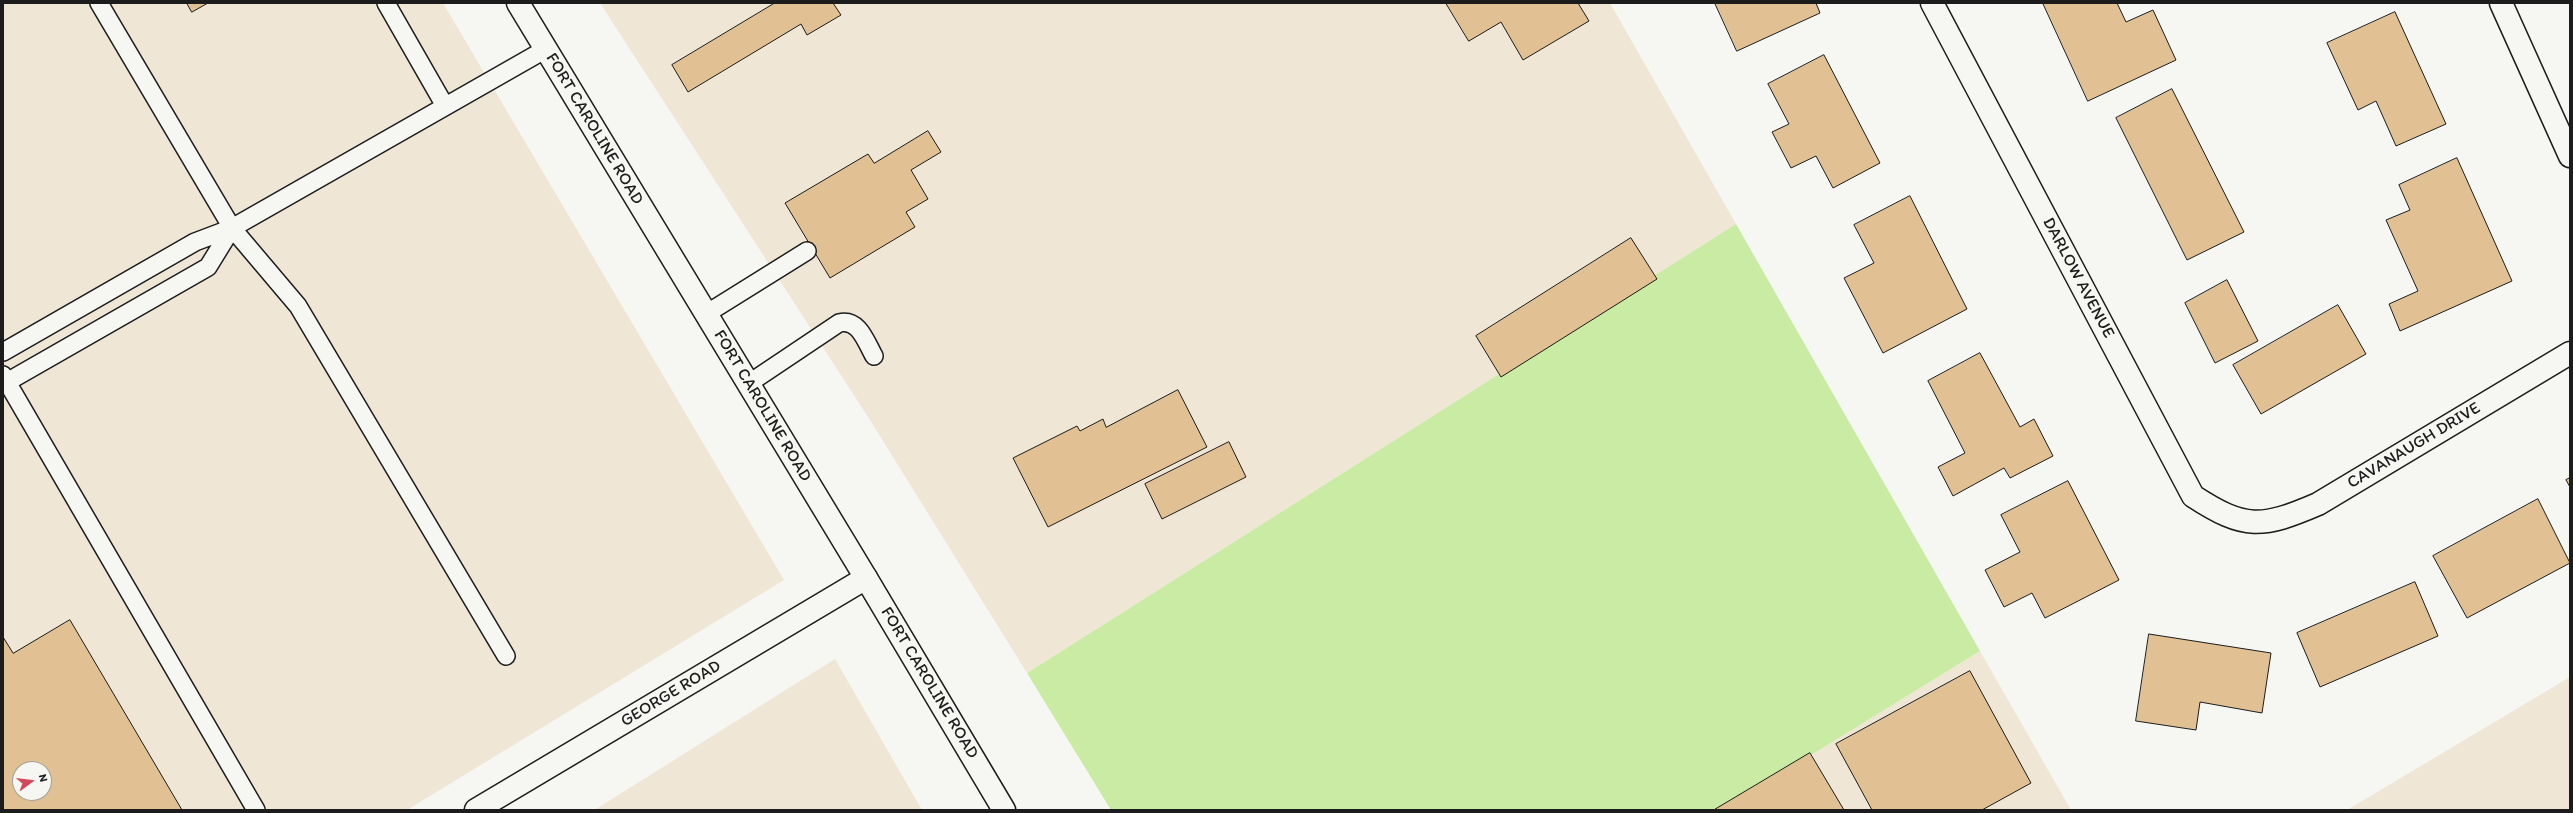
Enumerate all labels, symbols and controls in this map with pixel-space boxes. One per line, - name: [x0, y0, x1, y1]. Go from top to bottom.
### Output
- street label: FORT CAROLINE ROAD: [541, 49, 647, 209]
- street label: DARLOW AVENUE: [2038, 214, 2118, 342]
- street label: FORT CAROLINE ROAD: [709, 326, 815, 486]
- street label: CAVANAUGH DRIVE: [2344, 398, 2484, 494]
- street label: FORT CAROLINE ROAD: [876, 603, 982, 763]
- street label: GEORGE ROAD: [617, 656, 725, 732]
- north arrow: [12, 761, 52, 801]
- text: N: [36, 773, 50, 783]

